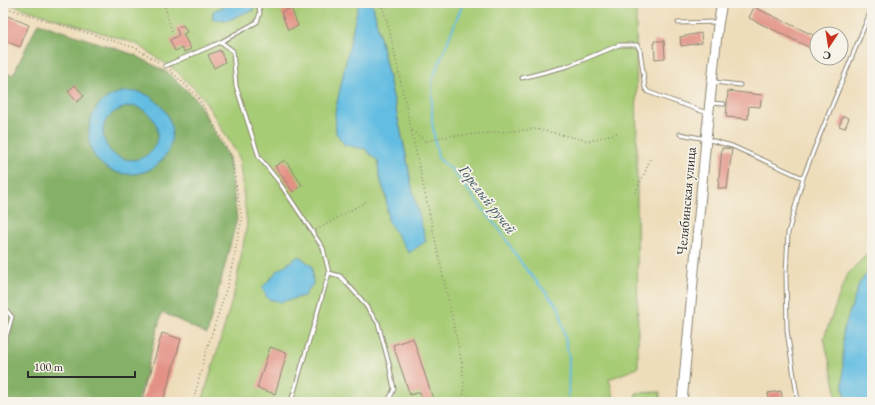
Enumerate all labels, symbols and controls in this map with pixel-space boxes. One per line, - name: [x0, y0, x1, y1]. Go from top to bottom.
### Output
- north arrow: [809, 26, 849, 66]
- text: С: [821, 48, 832, 63]
- street label: Челябинская улица: [672, 146, 700, 256]
- water label: Горелый ручей: [454, 160, 521, 238]
- scale bar: [28, 353, 135, 379]
- text: 100 m: [34, 359, 64, 375]

